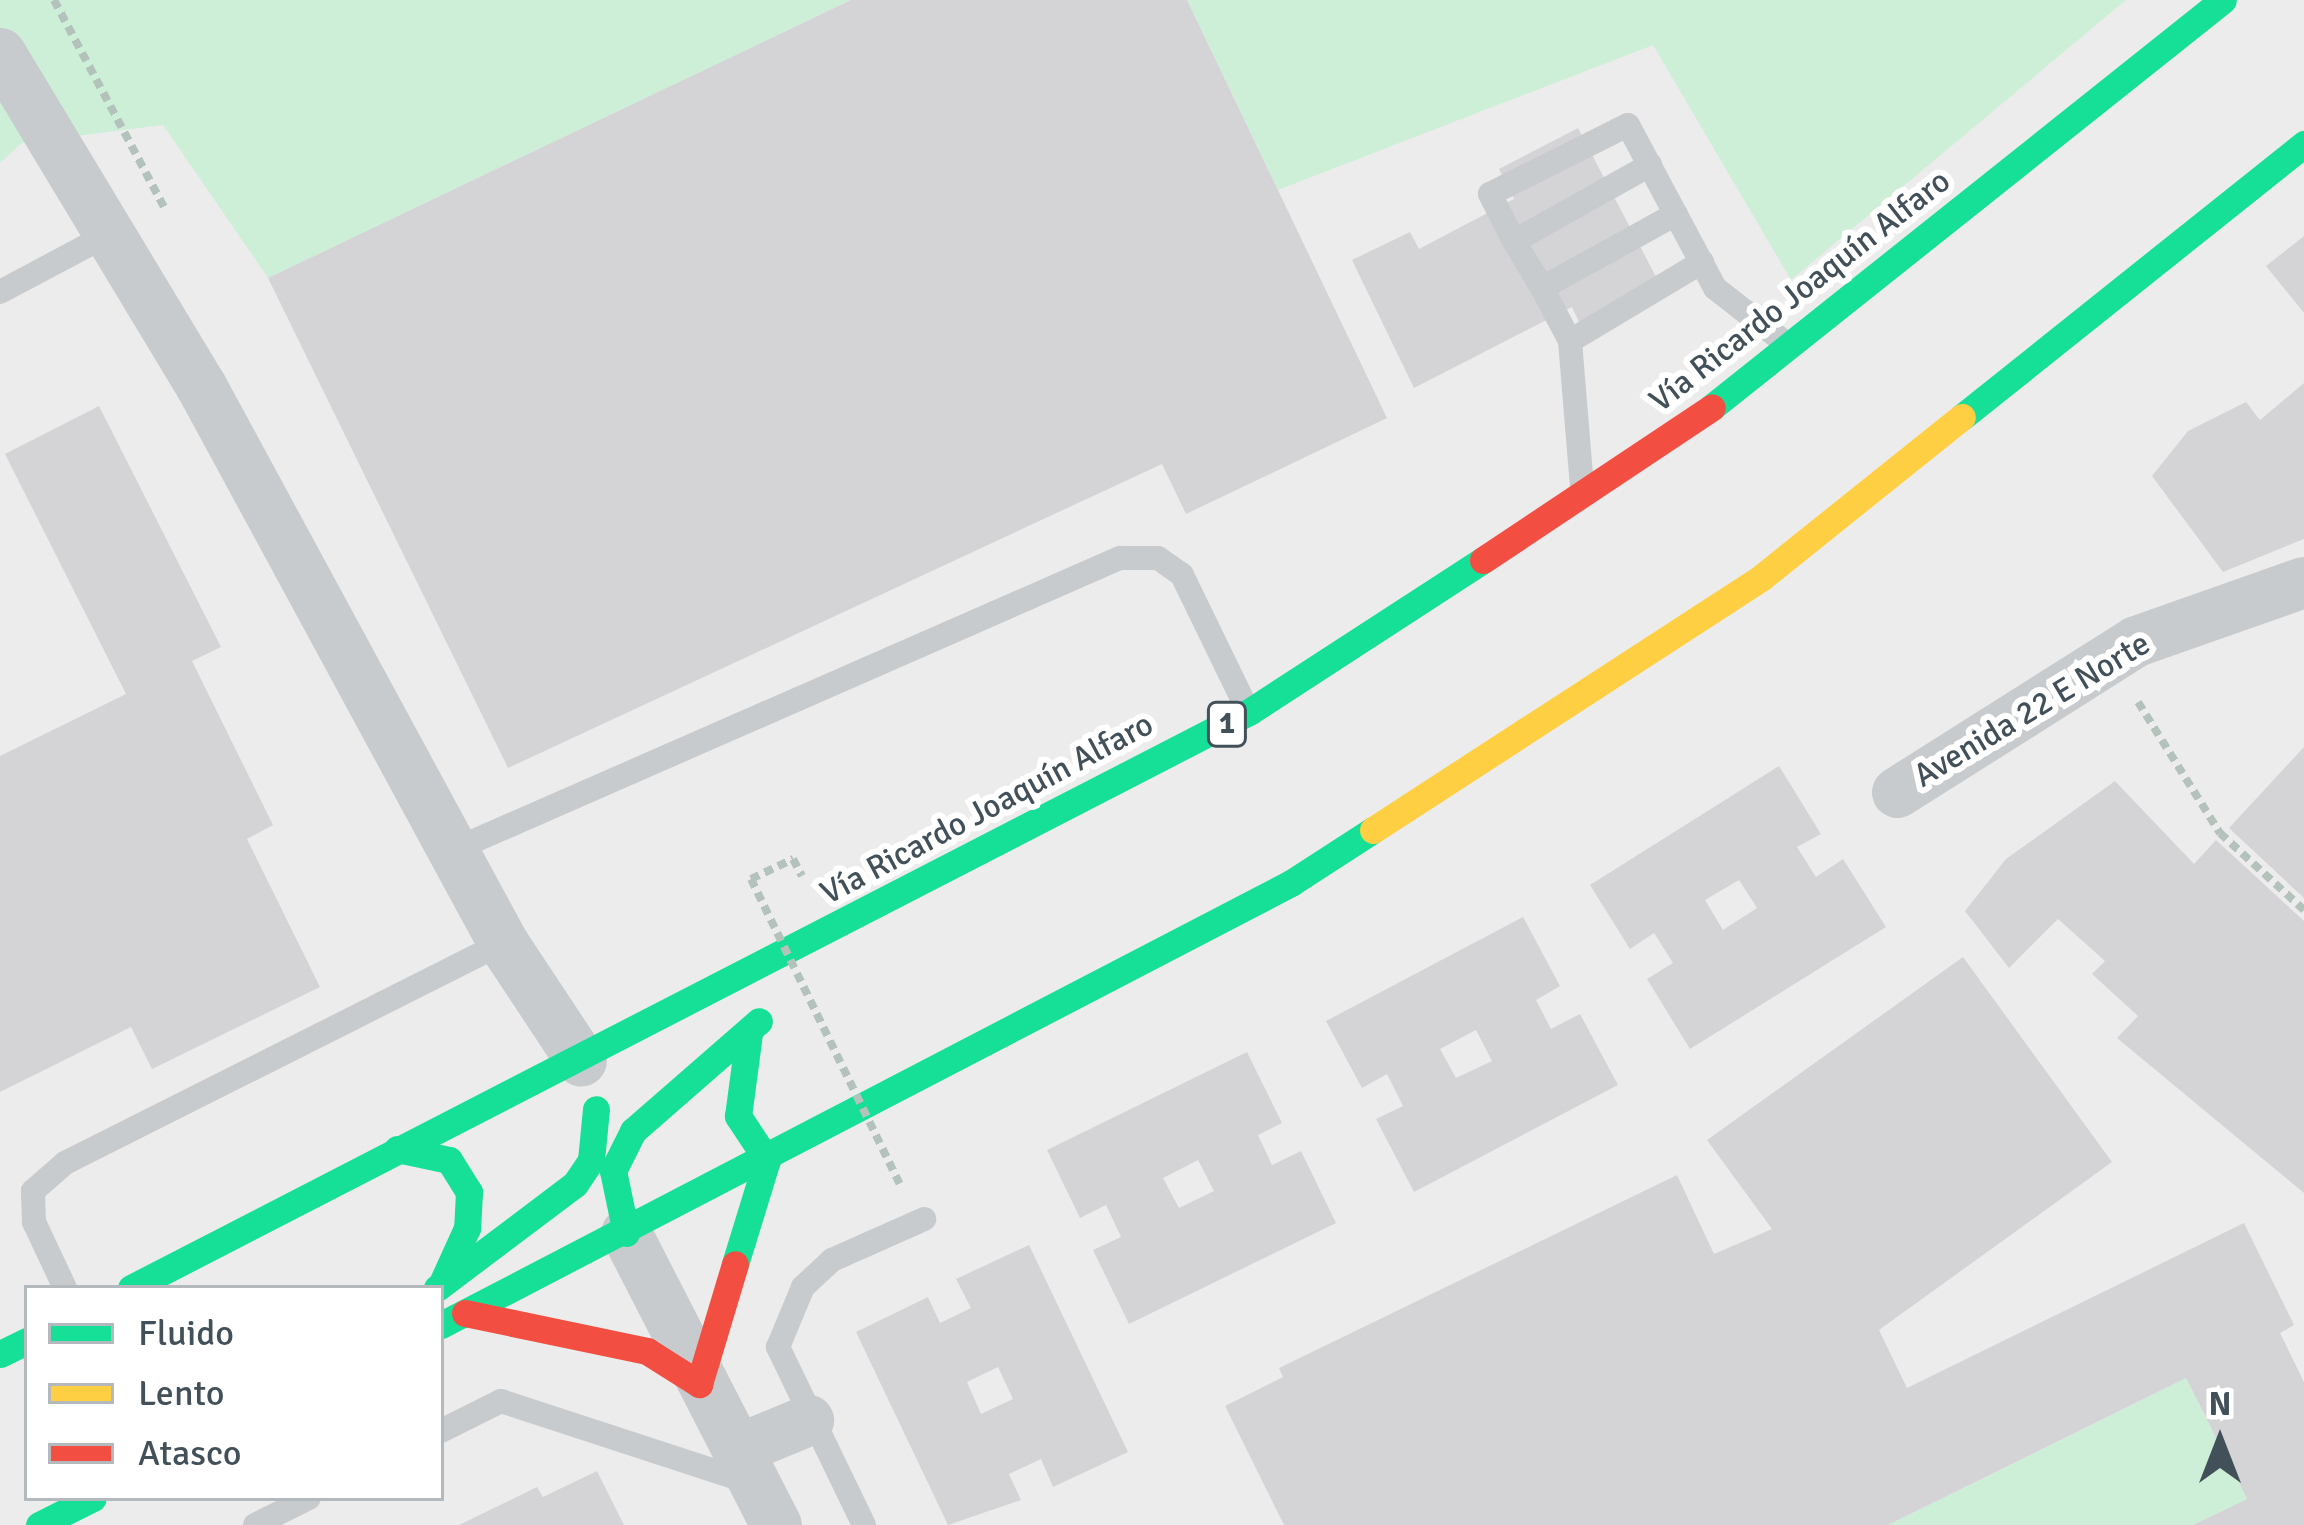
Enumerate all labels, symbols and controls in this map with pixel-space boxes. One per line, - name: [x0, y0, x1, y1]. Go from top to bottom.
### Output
- street label: Vía Ricardo Joaquín Alfaro: [1642, 161, 1958, 421]
- street label: Avenida 22 E Norte: [1907, 624, 2157, 796]
- road number: 1: [1206, 700, 1248, 748]
- street label: Vía Ricardo Joaquín Alfaro: [814, 705, 1160, 913]
- legend: [24, 1285, 444, 1501]
- text: Fluido: [138, 1311, 234, 1356]
- text: Lento: [138, 1371, 225, 1416]
- north arrow: [2160, 1381, 2280, 1501]
- text: N: [2209, 1384, 2231, 1425]
- text: Atasco: [138, 1431, 241, 1476]

